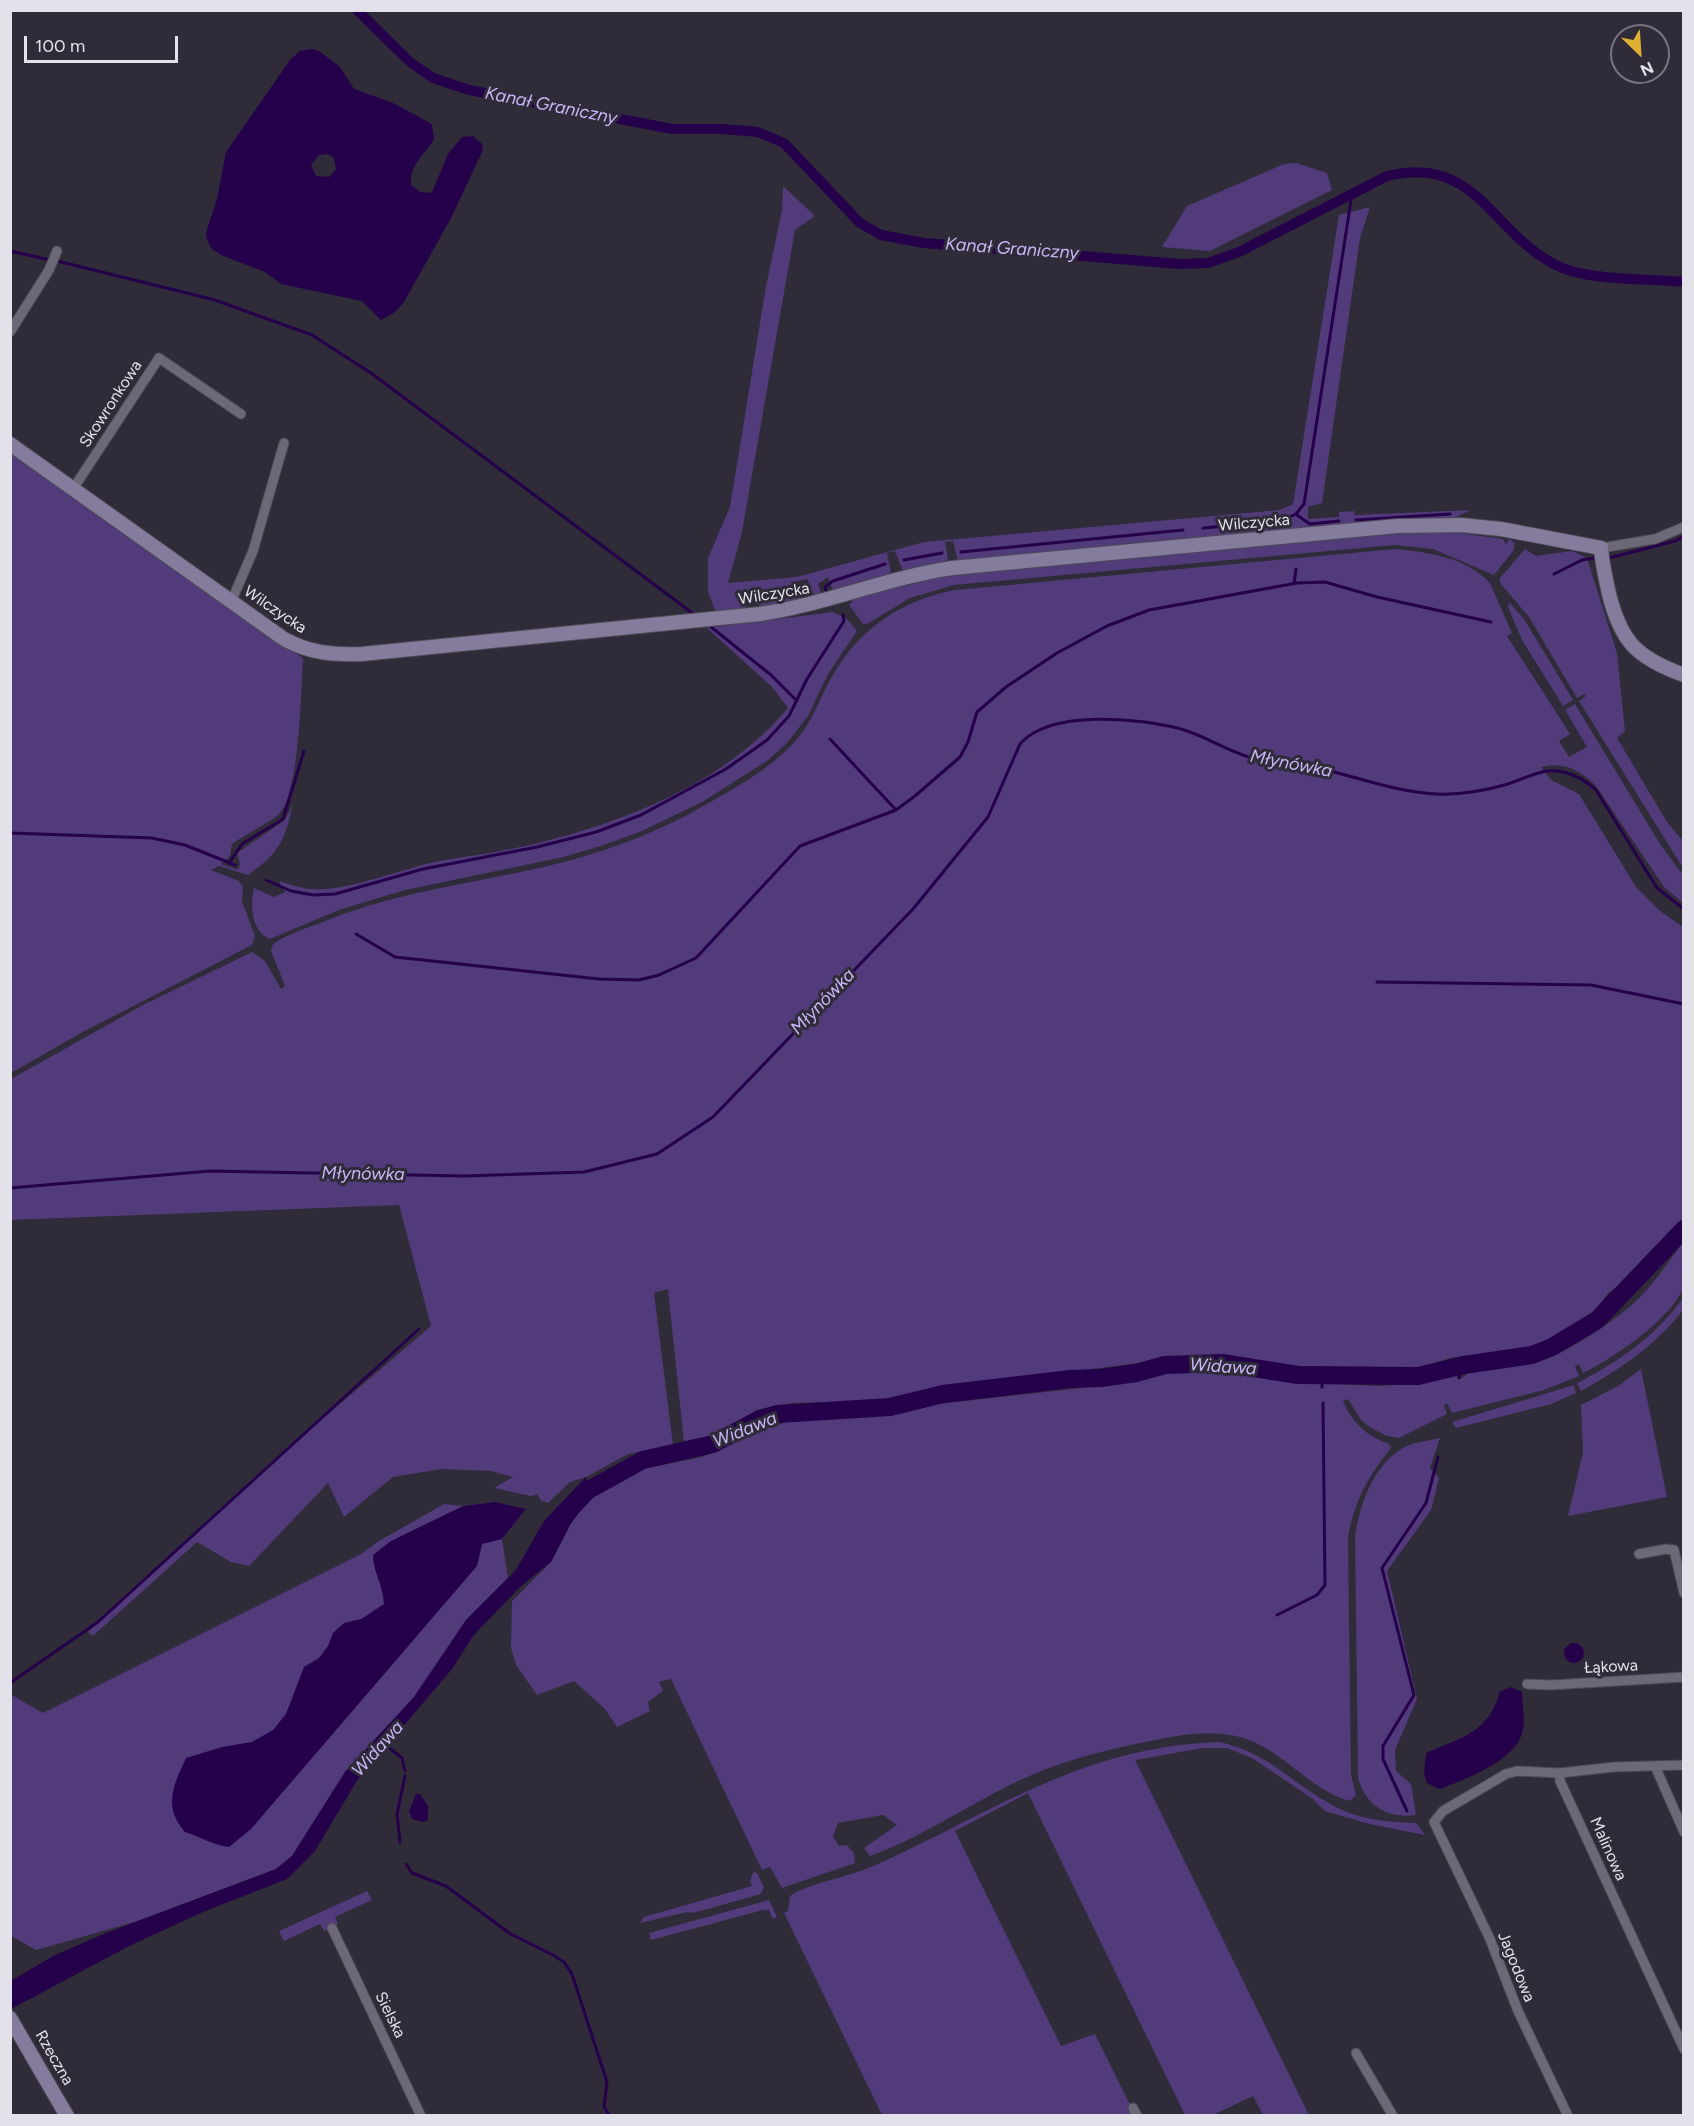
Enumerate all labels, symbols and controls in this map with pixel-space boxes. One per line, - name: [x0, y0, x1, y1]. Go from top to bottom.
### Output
- scale bar: [27, 24, 182, 62]
- north arrow: [1610, 24, 1670, 84]
- text: 100 m: [35, 35, 85, 57]
- text: N: [1637, 58, 1657, 80]
- water label: Kanał Graniczny: [483, 83, 619, 129]
- water label: Kanał Graniczny: [944, 234, 1080, 264]
- street label: Skowronkowa: [76, 357, 146, 451]
- street label: Wilczycka: [1217, 510, 1291, 536]
- street label: Wilczycka: [737, 579, 811, 609]
- street label: Wilczycka: [240, 582, 310, 638]
- water label: Młynówka: [1248, 745, 1334, 783]
- water label: Młynówka: [786, 965, 860, 1039]
- water label: Młynówka: [321, 1162, 405, 1186]
- water label: Widawa: [1189, 1354, 1257, 1380]
- water label: Widawa: [710, 1407, 780, 1453]
- street label: Łąkowa: [1584, 1656, 1638, 1678]
- water label: Widawa: [348, 1717, 408, 1781]
- street label: Malinowa: [1586, 1814, 1630, 1884]
- street label: Jagodowa: [1493, 1929, 1539, 2005]
- street label: Sielska: [371, 1989, 409, 2041]
- street label: Rzeczna: [31, 2027, 77, 2089]

